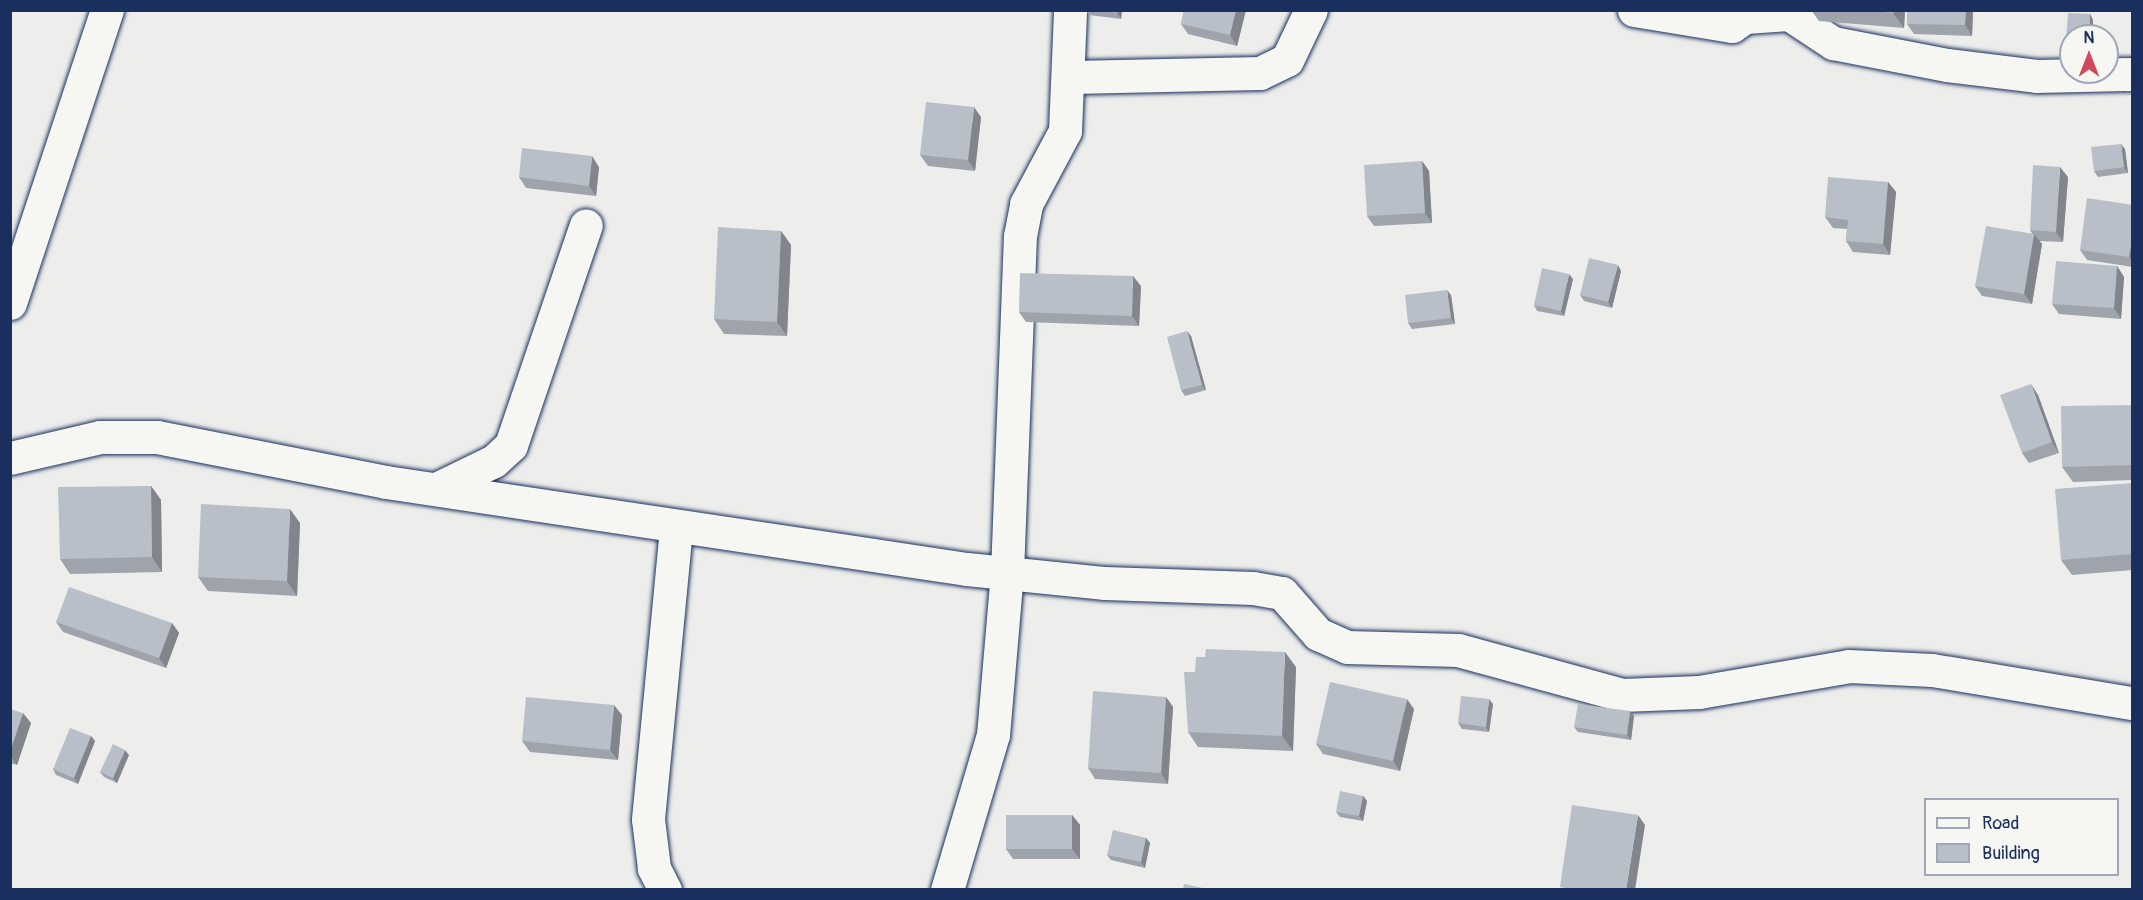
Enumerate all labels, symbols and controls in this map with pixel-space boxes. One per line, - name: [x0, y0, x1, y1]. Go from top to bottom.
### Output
- north arrow: [2059, 24, 2119, 84]
- text: N: [2084, 28, 2094, 48]
- legend: [1924, 798, 2119, 876]
- text: Road: [1982, 812, 2019, 835]
- text: Building: [1982, 842, 2040, 865]

